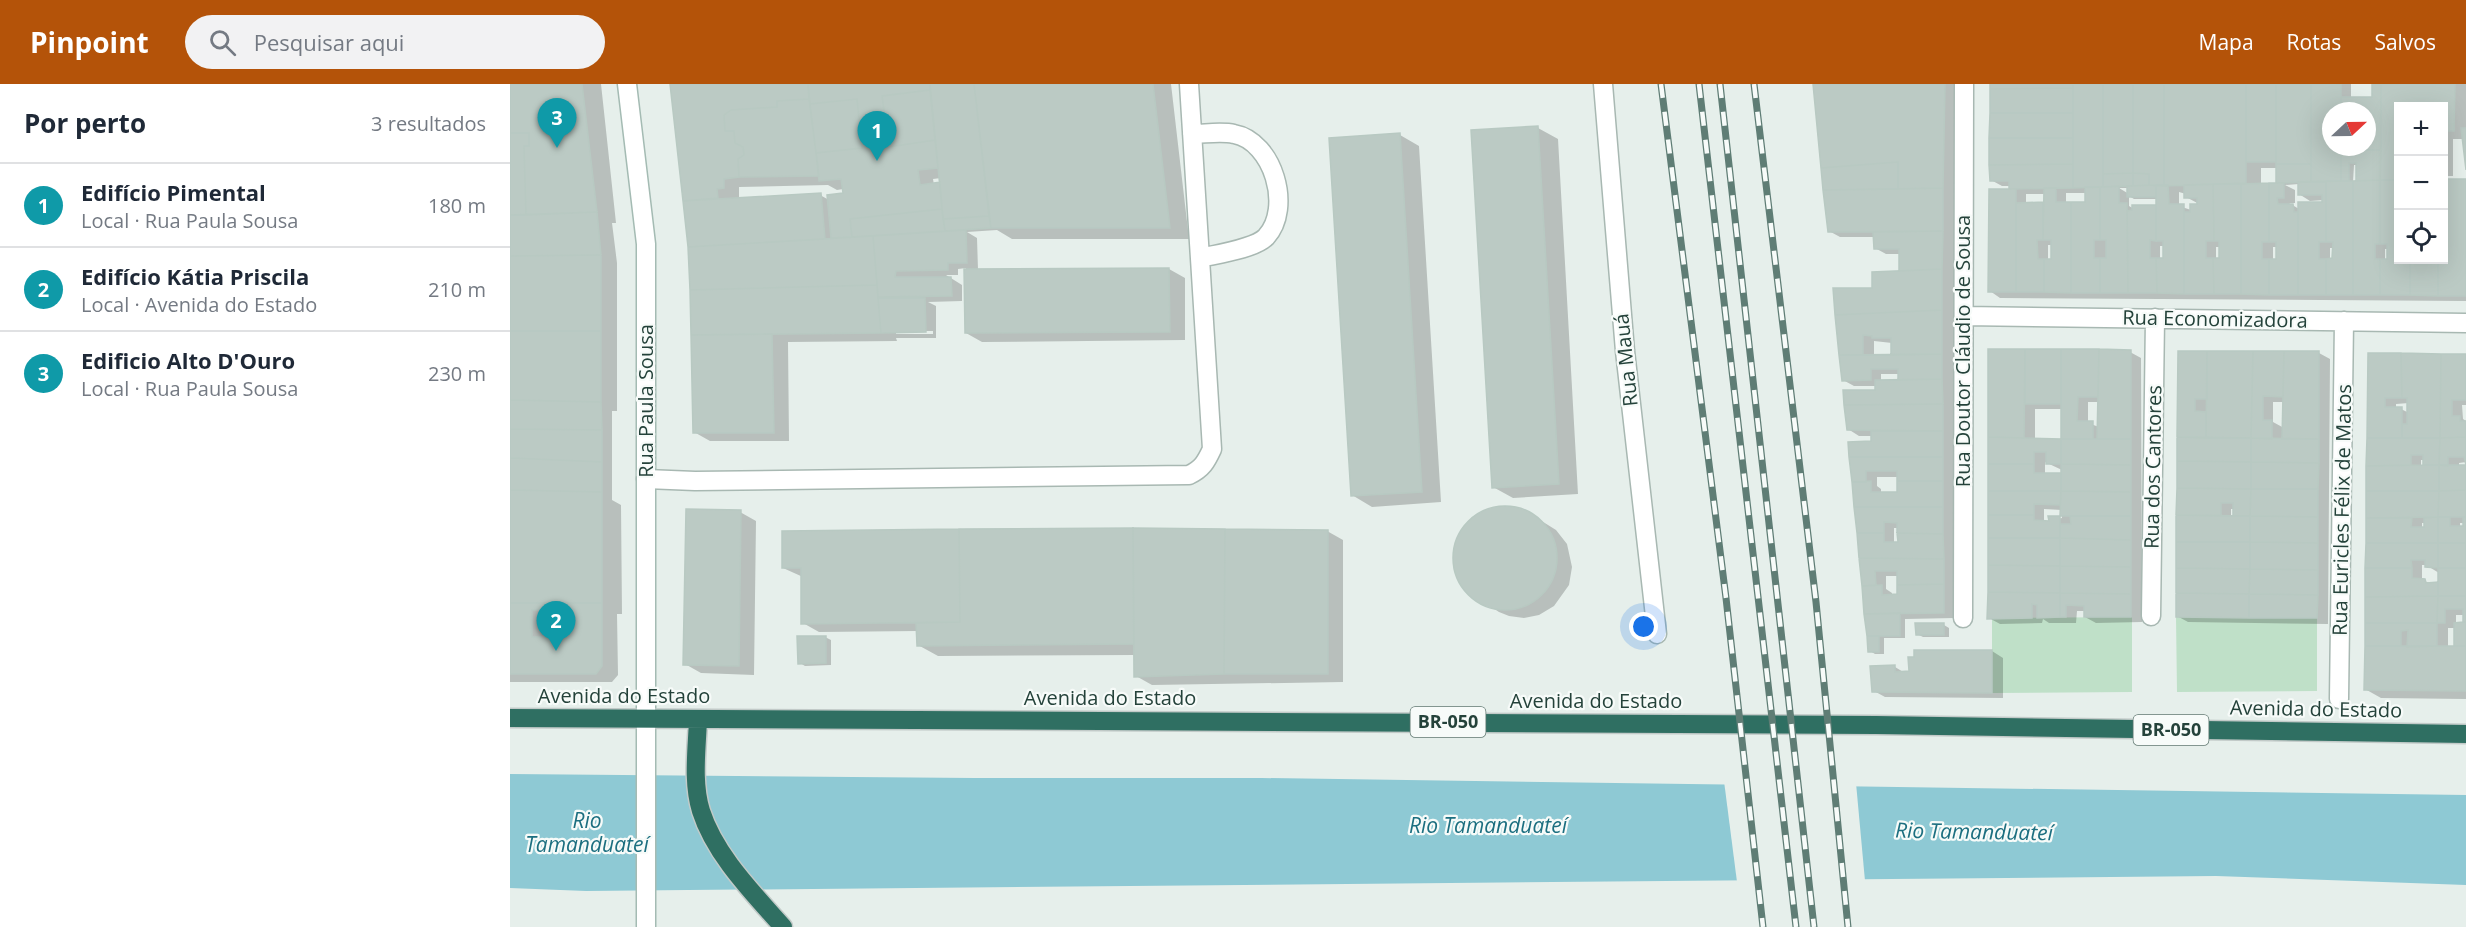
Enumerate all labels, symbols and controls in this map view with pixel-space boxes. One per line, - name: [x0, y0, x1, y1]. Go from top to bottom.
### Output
- search box: [185, 15, 605, 69]
- text: Pinpoint: [30, 23, 149, 61]
- icon: search: [206, 26, 239, 59]
- text: Pesquisar aqui: [254, 27, 404, 57]
- text: Mapa: [2199, 28, 2254, 56]
- text: Rotas: [2287, 28, 2341, 56]
- text: Salvos: [2374, 28, 2436, 56]
- pin: 3: [538, 98, 576, 148]
- north arrow: [2322, 102, 2376, 156]
- map controls: [2394, 102, 2448, 264]
- button: +: [2394, 102, 2448, 156]
- text: Por perto: [24, 105, 146, 141]
- text: 3 resultados: [371, 110, 486, 137]
- pin: 1: [858, 112, 896, 161]
- button: −: [2394, 156, 2448, 210]
- text: Edifício Pimental: [81, 177, 266, 207]
- text: 1: [38, 192, 49, 219]
- text: 180 m: [428, 192, 486, 219]
- text: Local · Rua Paula Sousa: [81, 207, 298, 234]
- button: locate: [2394, 210, 2448, 264]
- street label: Rua Doutor Cláudio de Sousa: [1949, 215, 1976, 487]
- text: Edifício Kátia Priscila: [81, 261, 309, 291]
- text: 2: [38, 276, 49, 303]
- text: 210 m: [428, 276, 486, 303]
- text: Local · Avenida do Estado: [81, 291, 317, 318]
- street label: Rua Economizadora: [2122, 303, 2308, 334]
- street label: Rua Mauá: [1607, 312, 1644, 408]
- street label: Rua Paula Sousa: [632, 324, 659, 478]
- text: Edificio Alto D'Ouro: [81, 345, 295, 375]
- text: 3: [38, 360, 49, 387]
- text: 230 m: [428, 360, 486, 387]
- text: Local · Rua Paula Sousa: [81, 375, 298, 402]
- street label: Rua Euricles Félix de Matos: [2326, 384, 2357, 636]
- street label: Rua dos Cantores: [2138, 385, 2167, 549]
- pin: 2: [536, 602, 576, 651]
- your location: [1629, 612, 1658, 641]
- street label: Avenida do Estado: [538, 682, 710, 709]
- street label: Avenida do Estado: [1024, 684, 1196, 711]
- street label: Avenida do Estado: [1510, 687, 1682, 714]
- street label: Avenida do Estado: [2230, 693, 2402, 724]
- road number: BR-050: [1410, 707, 1486, 737]
- road number: BR-050: [2134, 715, 2208, 745]
- water label: Rio Tamanduateí: [525, 806, 651, 858]
- water label: Rio Tamanduateí: [1409, 811, 1570, 839]
- water label: Rio Tamanduateí: [1895, 816, 2056, 846]

